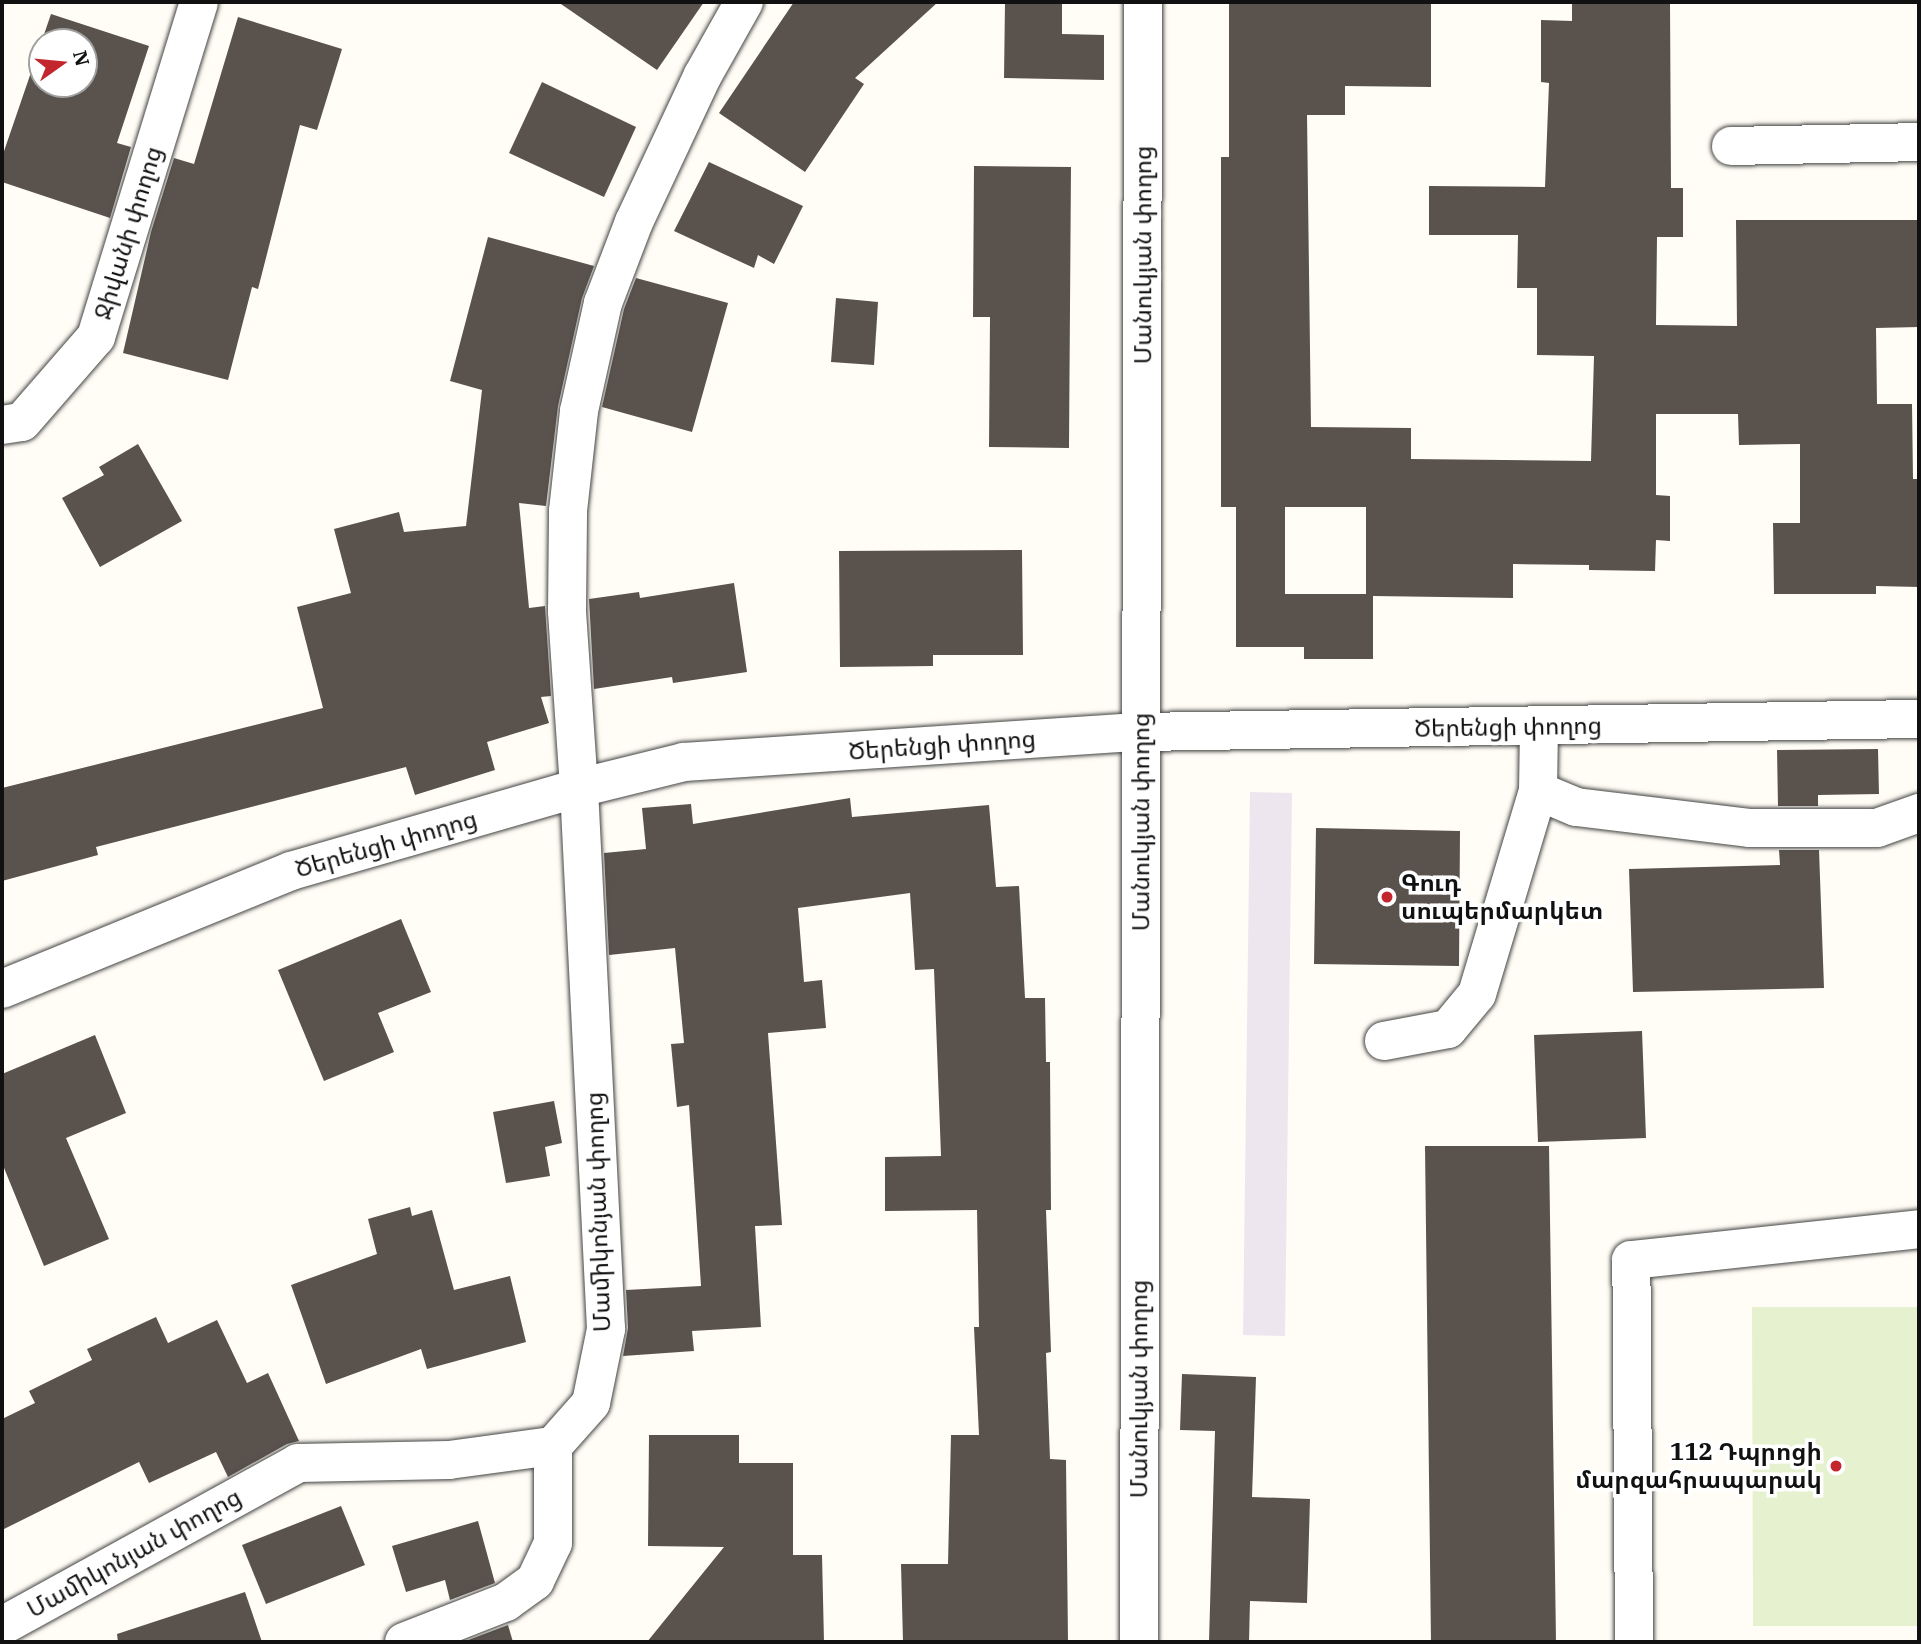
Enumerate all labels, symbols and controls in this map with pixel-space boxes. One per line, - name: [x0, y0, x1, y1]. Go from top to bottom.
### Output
- north arrow: [28, 28, 98, 98]
- text: N: [68, 48, 95, 68]
- street label: Ջիվանի փողոց: [88, 143, 168, 323]
- street label: Մանուկյան փողոց: [1129, 146, 1157, 364]
- street label: Ծերենցի փողոց: [1414, 711, 1602, 743]
- street label: Մանուկյան փողոց: [1127, 713, 1155, 931]
- street label: Ծերենցի փողոց: [847, 724, 1037, 766]
- street label: Ծերենցի փողոց: [292, 804, 480, 884]
- place label: Գուդ սուպերմարկետ: [1401, 869, 1603, 925]
- marker: Գուդ սուպերմարկետ: [1379, 889, 1395, 905]
- street label: Մամիկոնյան փողոց: [579, 1091, 617, 1333]
- street label: Մանուկյան փողոց: [1125, 1280, 1153, 1498]
- place label: 112 Դպրոցի մարզահրապարակ: [1575, 1438, 1822, 1494]
- marker: 112 Դպրոցի մարզահրապարակ: [1828, 1458, 1844, 1474]
- street label: Մամիկոնյան փողոց: [22, 1482, 246, 1624]

